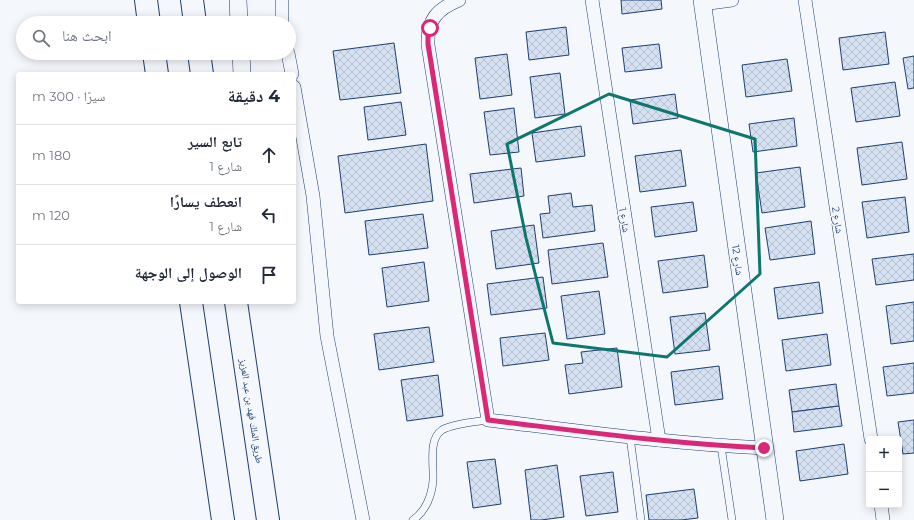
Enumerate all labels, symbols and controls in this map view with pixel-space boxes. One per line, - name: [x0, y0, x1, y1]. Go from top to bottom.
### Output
- search box: [16, 16, 296, 60]
- route start: [421, 19, 439, 37]
- text: ابحث هنا: [62, 26, 112, 45]
- icon: search: [30, 27, 52, 49]
- text: 4 دقيقة: [228, 86, 280, 106]
- text: سيرًا · 300 m: [32, 88, 105, 104]
- text: تابع السير: [188, 132, 242, 151]
- icon: ahead: [258, 144, 280, 166]
- text: 180 m: [32, 147, 71, 163]
- text: شارع 1: [209, 158, 242, 174]
- text: انعطف يسارًا: [170, 192, 242, 211]
- icon: left: [258, 204, 280, 226]
- street label: شارع 2: [829, 206, 846, 235]
- text: 120 m: [32, 207, 70, 223]
- street label: شارع 1: [616, 207, 633, 234]
- text: شارع 1: [209, 218, 242, 234]
- street label: شارع 12: [729, 244, 746, 277]
- text: الوصول إلى الوجهة: [135, 263, 242, 282]
- icon: arrive: [258, 264, 280, 286]
- street label: طريق الملك فهد بن عبد العزيز: [237, 357, 266, 465]
- map controls: [866, 436, 902, 508]
- button: +: [866, 436, 902, 472]
- route end: [755, 439, 773, 457]
- button: −: [866, 472, 902, 508]

